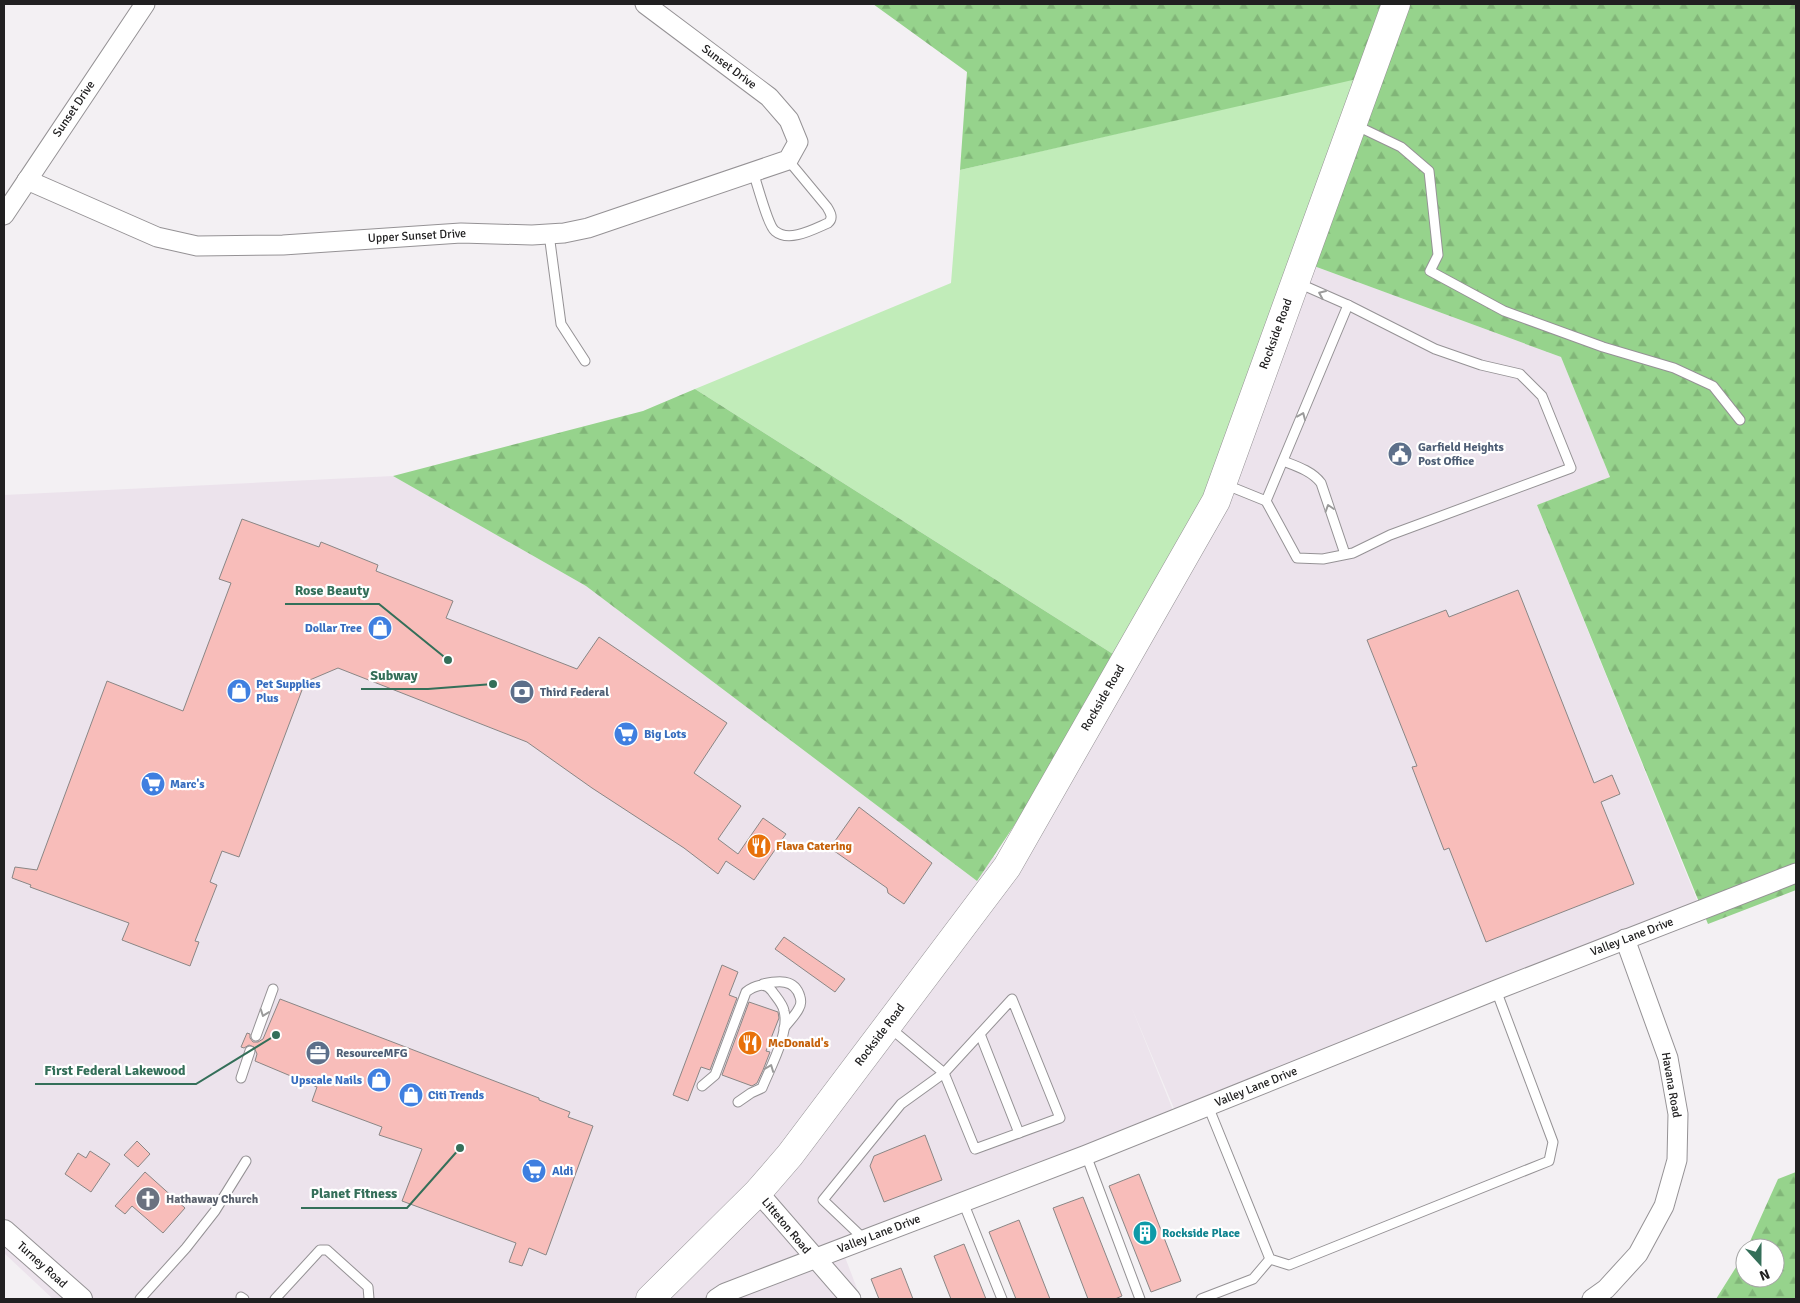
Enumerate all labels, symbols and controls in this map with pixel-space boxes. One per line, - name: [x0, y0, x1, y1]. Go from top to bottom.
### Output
- street label: Sunset Drive: [699, 42, 759, 92]
- street label: Sunset Drive: [50, 78, 98, 140]
- street label: Upper Sunset Drive: [367, 226, 467, 246]
- one-way arrow: [1318, 289, 1327, 300]
- street label: Rockside Road: [1256, 297, 1296, 371]
- one-way arrow: [1295, 412, 1306, 421]
- place label: Garfield Heights Post Office: [1418, 440, 1504, 469]
- public building icon: Garfield Heights Post Office: [1387, 441, 1413, 467]
- one-way arrow: [1325, 504, 1335, 513]
- callout: Rose Beauty: [285, 575, 379, 604]
- text: Rose Beauty: [295, 582, 369, 599]
- shop icon: Dollar Tree: [367, 615, 393, 641]
- place label: Dollar Tree: [305, 621, 362, 636]
- callout: Subway: [361, 660, 428, 689]
- street label: Rockside Road: [1078, 662, 1128, 734]
- text: Subway: [370, 667, 418, 684]
- place label: Pet Supplies Plus: [256, 677, 321, 706]
- shop icon: Pet Supplies Plus: [226, 678, 252, 704]
- bank icon: Third Federal: [509, 679, 535, 705]
- place label: Third Federal: [540, 685, 609, 700]
- supermarket icon: Big Lots: [613, 721, 639, 747]
- place label: Big Lots: [644, 727, 687, 742]
- supermarket icon: Marc's: [140, 771, 166, 797]
- place label: Marc's: [170, 777, 205, 792]
- restaurant icon: Flava Catering: [746, 833, 772, 859]
- place label: Flava Catering: [776, 839, 853, 854]
- street label: Valley Lane Drive: [1588, 914, 1676, 960]
- street label: Rockside Road: [852, 1001, 908, 1069]
- one-way arrow: [260, 1008, 270, 1017]
- restaurant icon: McDonald's: [737, 1030, 763, 1056]
- place label: McDonald's: [768, 1036, 830, 1051]
- office icon: ResourceMFG: [305, 1040, 331, 1066]
- place label: ResourceMFG: [336, 1046, 408, 1061]
- street label: Havana Road: [1658, 1051, 1684, 1119]
- callout: First Federal Lakewood: [35, 1055, 196, 1084]
- text: First Federal Lakewood: [44, 1062, 186, 1079]
- street label: Valley Lane Drive: [1213, 1064, 1299, 1110]
- one-way arrow: [764, 1065, 774, 1073]
- shop icon: Upscale Nails: [366, 1067, 392, 1093]
- place label: Upscale Nails: [291, 1073, 363, 1088]
- shop icon: Citi Trends: [398, 1082, 424, 1108]
- place label: Citi Trends: [428, 1088, 485, 1103]
- supermarket icon: Aldi: [521, 1158, 547, 1184]
- place label: Aldi: [552, 1164, 573, 1179]
- callout: Planet Fitness: [301, 1179, 407, 1208]
- text: Planet Fitness: [311, 1185, 397, 1202]
- church icon: Hathaway Church: [135, 1186, 161, 1212]
- place label: Hathaway Church: [166, 1192, 259, 1207]
- street label: Litteton Road: [758, 1195, 814, 1257]
- street label: Valley Lane Drive: [835, 1211, 923, 1257]
- building icon: Rockside Place: [1132, 1220, 1158, 1246]
- place label: Rockside Place: [1162, 1226, 1240, 1241]
- north arrow: [1735, 1238, 1785, 1288]
- street label: Turney Road: [14, 1239, 70, 1291]
- text: N: [1757, 1265, 1772, 1284]

